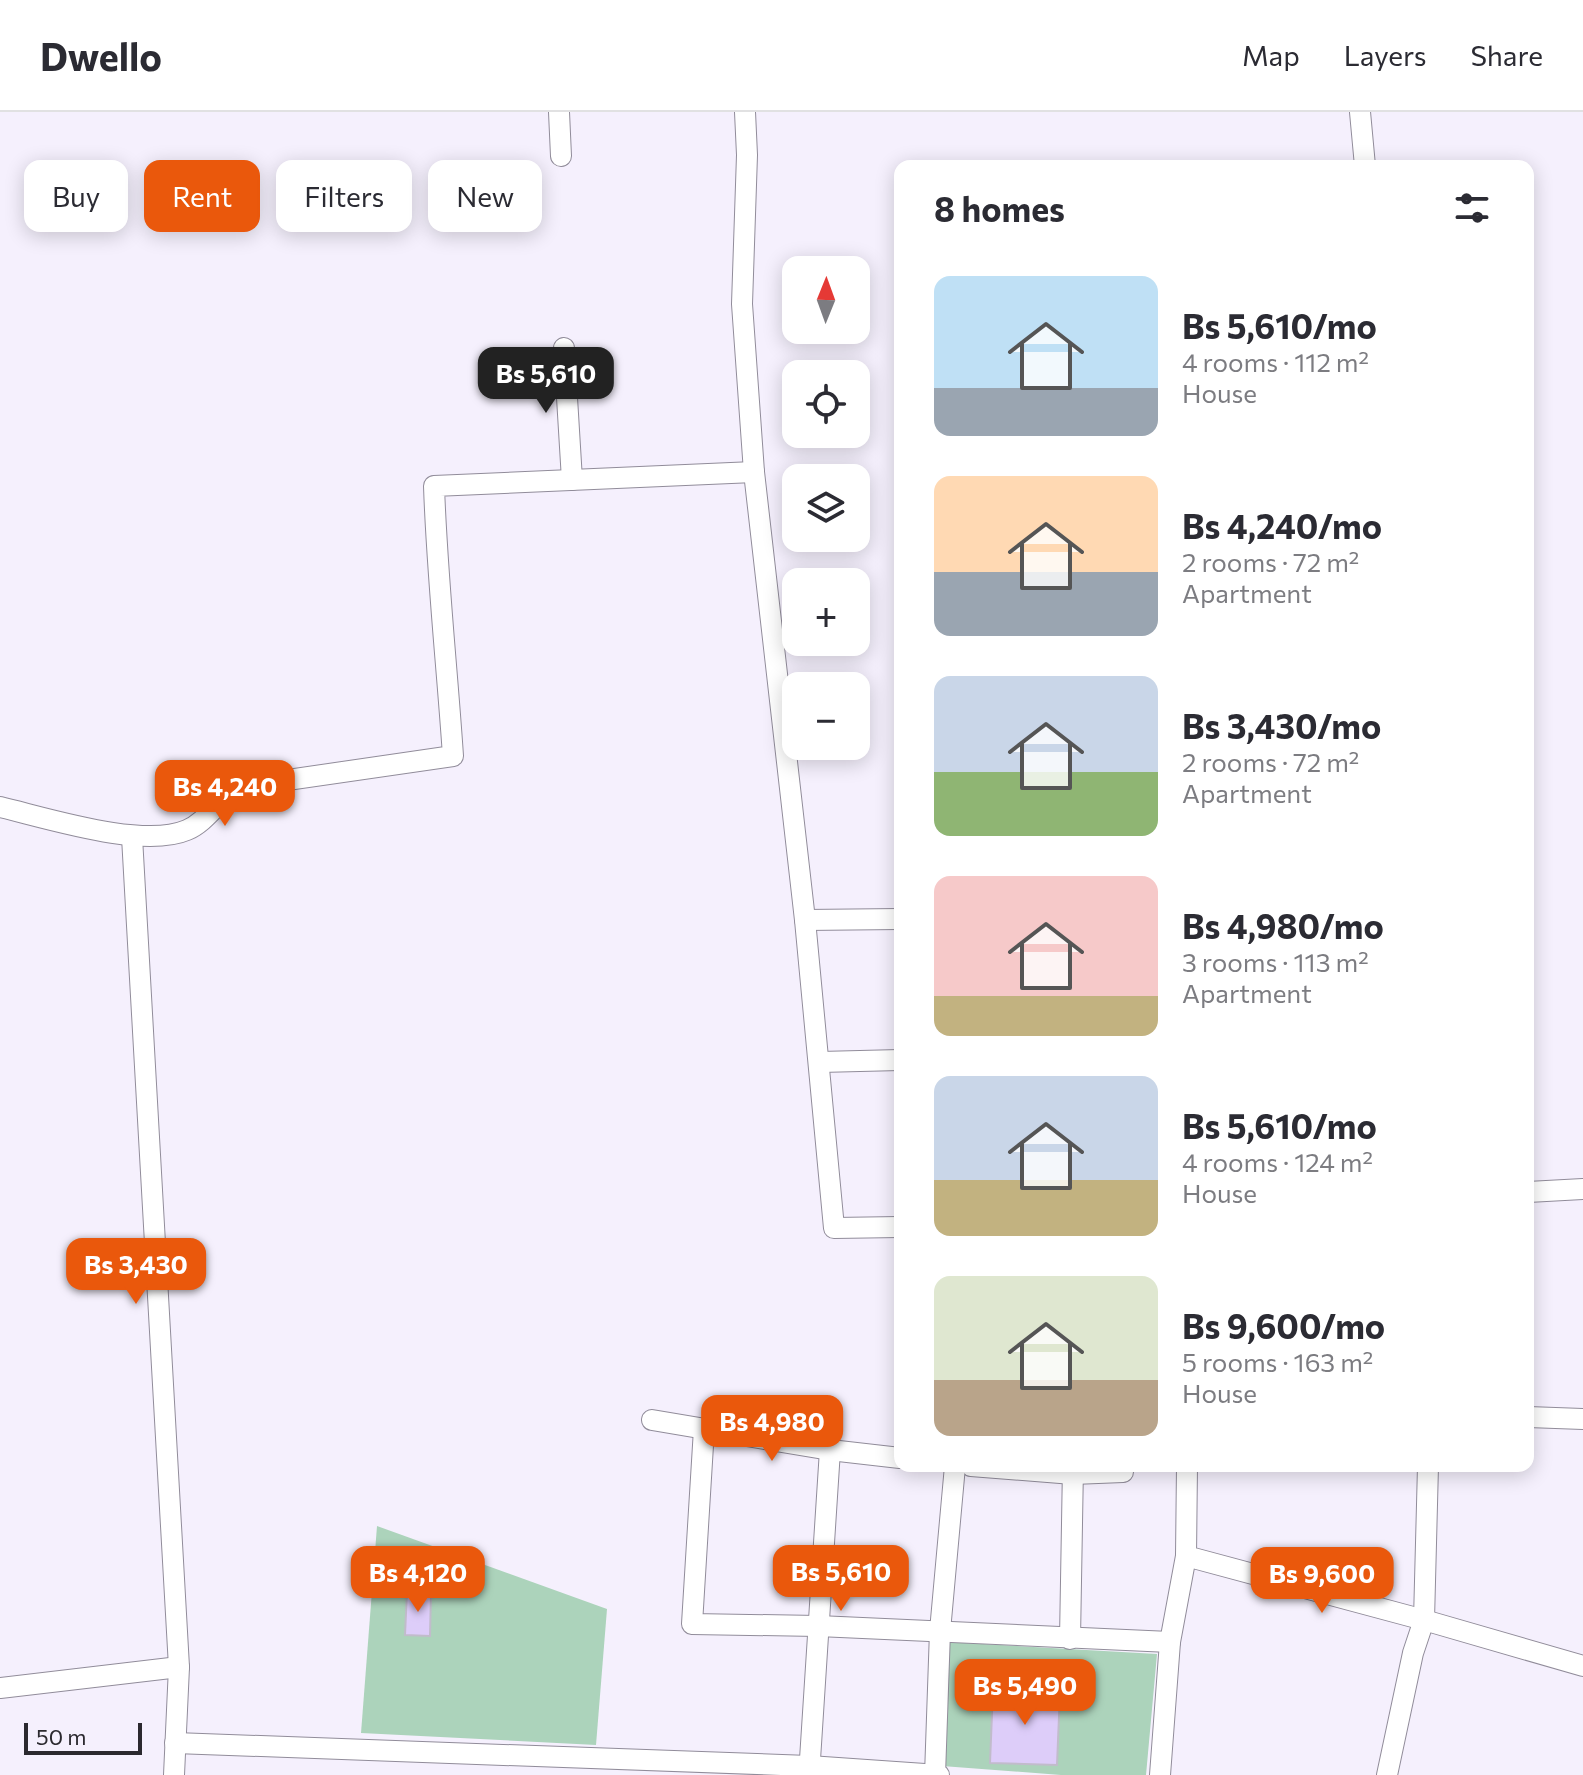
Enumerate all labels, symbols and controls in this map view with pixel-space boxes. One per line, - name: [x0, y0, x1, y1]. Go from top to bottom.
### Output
- text: Dwello: [40, 32, 162, 79]
- text: Map: [1242, 38, 1300, 72]
- text: Layers: [1344, 38, 1426, 72]
- text: Share: [1470, 38, 1543, 72]
- chip: Buy: [24, 160, 128, 232]
- chip: Rent: [144, 160, 260, 232]
- chip: Filters: [276, 160, 412, 232]
- chip: New: [428, 160, 542, 232]
- icon: filters: [1450, 186, 1494, 230]
- text: 8 homes: [934, 187, 1065, 229]
- north arrow: [782, 256, 870, 344]
- map controls: [782, 256, 870, 760]
- text: Bs 5,610/mo: [1182, 304, 1377, 346]
- icon: home: [998, 308, 1094, 404]
- text: 4 rooms · 112 m²: [1182, 346, 1369, 377]
- pin: Bs 5,610: [463, 347, 629, 415]
- text: Bs 5,610: [496, 357, 596, 388]
- button: locate: [782, 360, 870, 448]
- text: House: [1182, 377, 1257, 408]
- button: layers: [782, 464, 870, 552]
- text: Bs 4,240/mo: [1182, 504, 1382, 546]
- icon: home: [998, 508, 1094, 604]
- text: 2 rooms · 72 m²: [1182, 546, 1359, 577]
- button: +: [782, 568, 870, 656]
- text: Apartment: [1182, 577, 1312, 608]
- button: −: [782, 672, 870, 760]
- text: Bs 3,430/mo: [1182, 704, 1381, 746]
- icon: home: [998, 708, 1094, 804]
- text: 2 rooms · 72 m²: [1182, 746, 1359, 777]
- pin: Bs 4,240: [142, 760, 308, 828]
- text: Bs 4,240: [173, 770, 277, 801]
- text: Apartment: [1182, 777, 1312, 808]
- text: Bs 4,980/mo: [1182, 904, 1384, 946]
- icon: home: [998, 908, 1094, 1004]
- text: 3 rooms · 113 m²: [1182, 946, 1369, 977]
- text: Apartment: [1182, 977, 1312, 1008]
- text: Bs 5,610/mo: [1182, 1104, 1377, 1146]
- icon: home: [998, 1108, 1094, 1204]
- text: 4 rooms · 124 m²: [1182, 1146, 1373, 1177]
- text: House: [1182, 1177, 1257, 1208]
- pin: Bs 3,430: [53, 1238, 219, 1306]
- text: Bs 3,430: [84, 1248, 188, 1279]
- text: Bs 9,600/mo: [1182, 1304, 1385, 1346]
- icon: home: [998, 1308, 1094, 1404]
- text: 5 rooms · 163 m²: [1182, 1346, 1373, 1377]
- text: House: [1182, 1377, 1257, 1408]
- pin: Bs 4,980: [689, 1395, 855, 1463]
- text: Bs 4,980: [719, 1405, 825, 1436]
- pin: Bs 5,610: [758, 1545, 924, 1613]
- pin: Bs 4,120: [335, 1546, 501, 1614]
- pin: Bs 9,600: [1239, 1547, 1405, 1615]
- text: Bs 5,610: [791, 1555, 891, 1586]
- text: Bs 4,120: [369, 1556, 467, 1587]
- text: Bs 9,600: [1269, 1557, 1375, 1588]
- pin: Bs 5,490: [942, 1659, 1108, 1727]
- text: Bs 5,490: [973, 1669, 1077, 1700]
- scale bar: [24, 1719, 142, 1755]
- text: 50 m: [36, 1723, 86, 1750]

